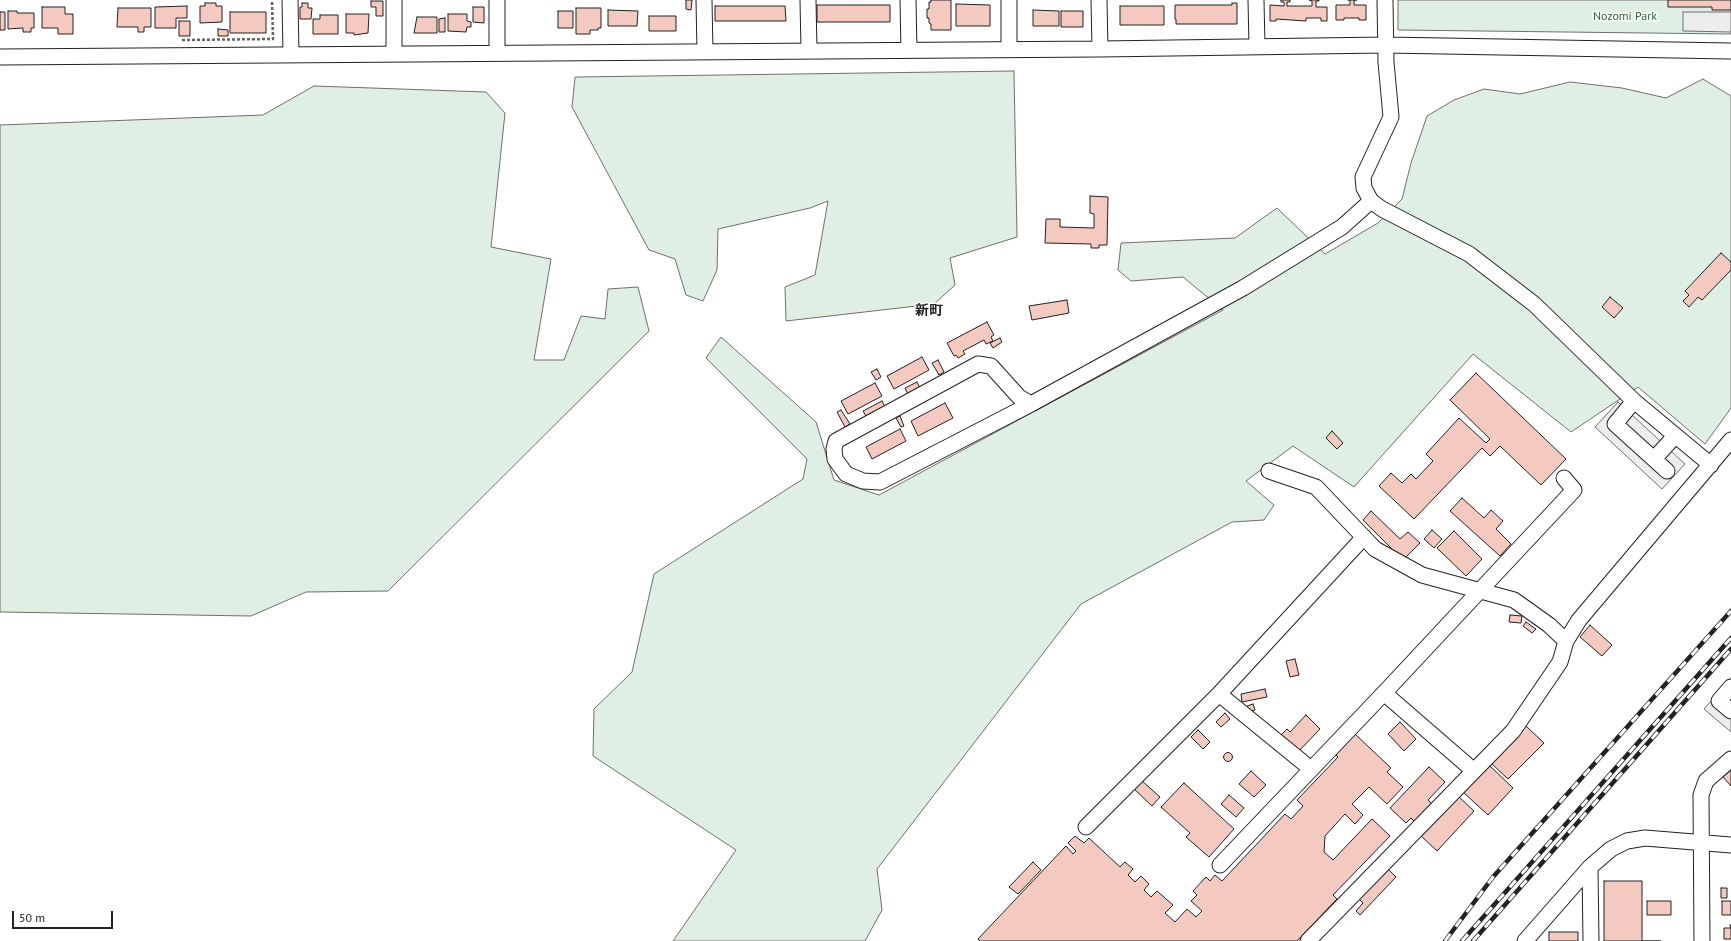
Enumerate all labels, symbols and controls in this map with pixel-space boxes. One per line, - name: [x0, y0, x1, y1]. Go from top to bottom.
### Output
- park label: Nozomi Park: [1593, 10, 1657, 24]
- district label: 新町: [915, 303, 943, 319]
- scale bar: [14, 903, 115, 929]
- text: 50 m: [19, 910, 45, 925]

